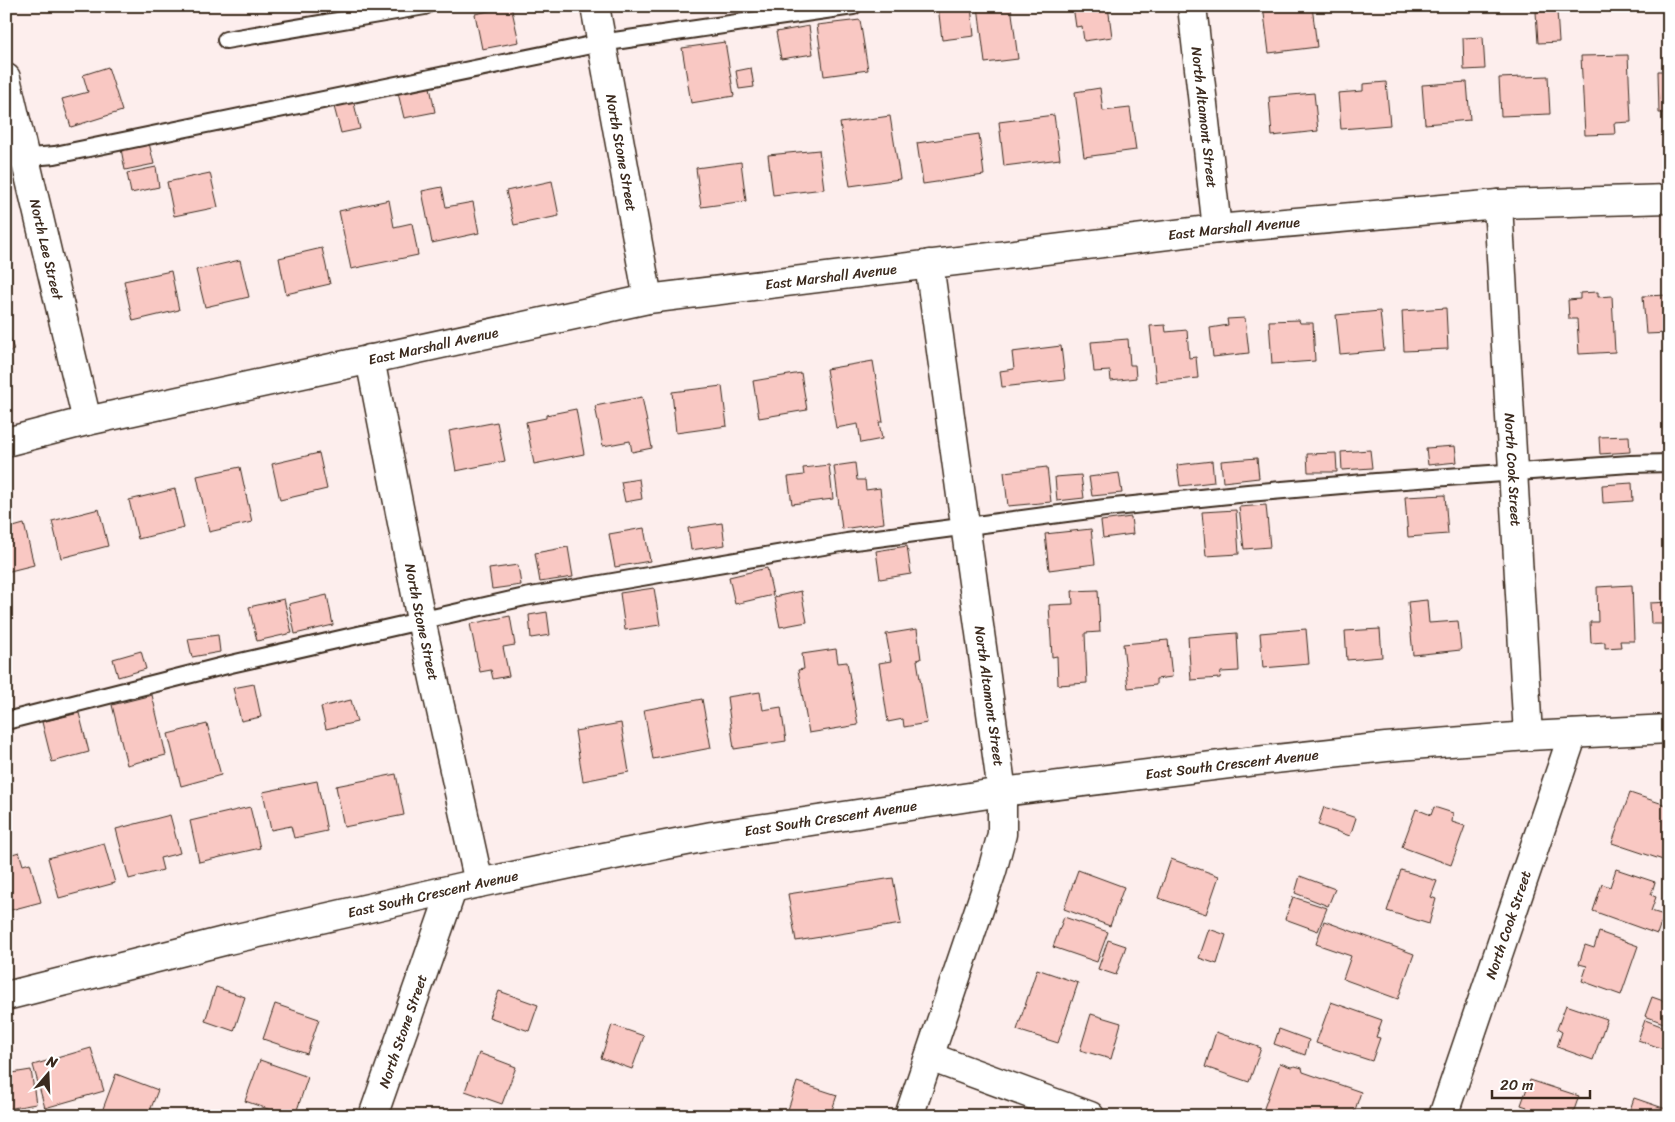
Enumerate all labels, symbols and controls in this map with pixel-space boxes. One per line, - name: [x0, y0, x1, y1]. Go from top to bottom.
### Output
- street label: North Altamont Street: [1184, 45, 1225, 189]
- street label: North Stone Street: [599, 92, 644, 213]
- street label: North Lee Street: [22, 196, 71, 304]
- street label: East Marshall Avenue: [1167, 209, 1301, 247]
- street label: East Marshall Avenue: [764, 256, 898, 297]
- street label: East Marshall Avenue: [366, 319, 501, 372]
- street label: North Cook Street: [1497, 412, 1529, 527]
- street label: North Stone Street: [398, 561, 446, 683]
- street label: North Altamont Street: [967, 624, 1011, 768]
- street label: East South Crescent Avenue: [1144, 742, 1320, 787]
- street label: East South Crescent Avenue: [743, 793, 919, 843]
- street label: East South Crescent Avenue: [345, 863, 521, 925]
- street label: North Cook Street: [1478, 867, 1538, 983]
- street label: North Stone Street: [371, 971, 434, 1091]
- text: N: [42, 1048, 61, 1076]
- north arrow: [22, 1050, 72, 1100]
- scale bar: [1492, 1067, 1590, 1099]
- text: 20 m: [1500, 1072, 1534, 1098]

